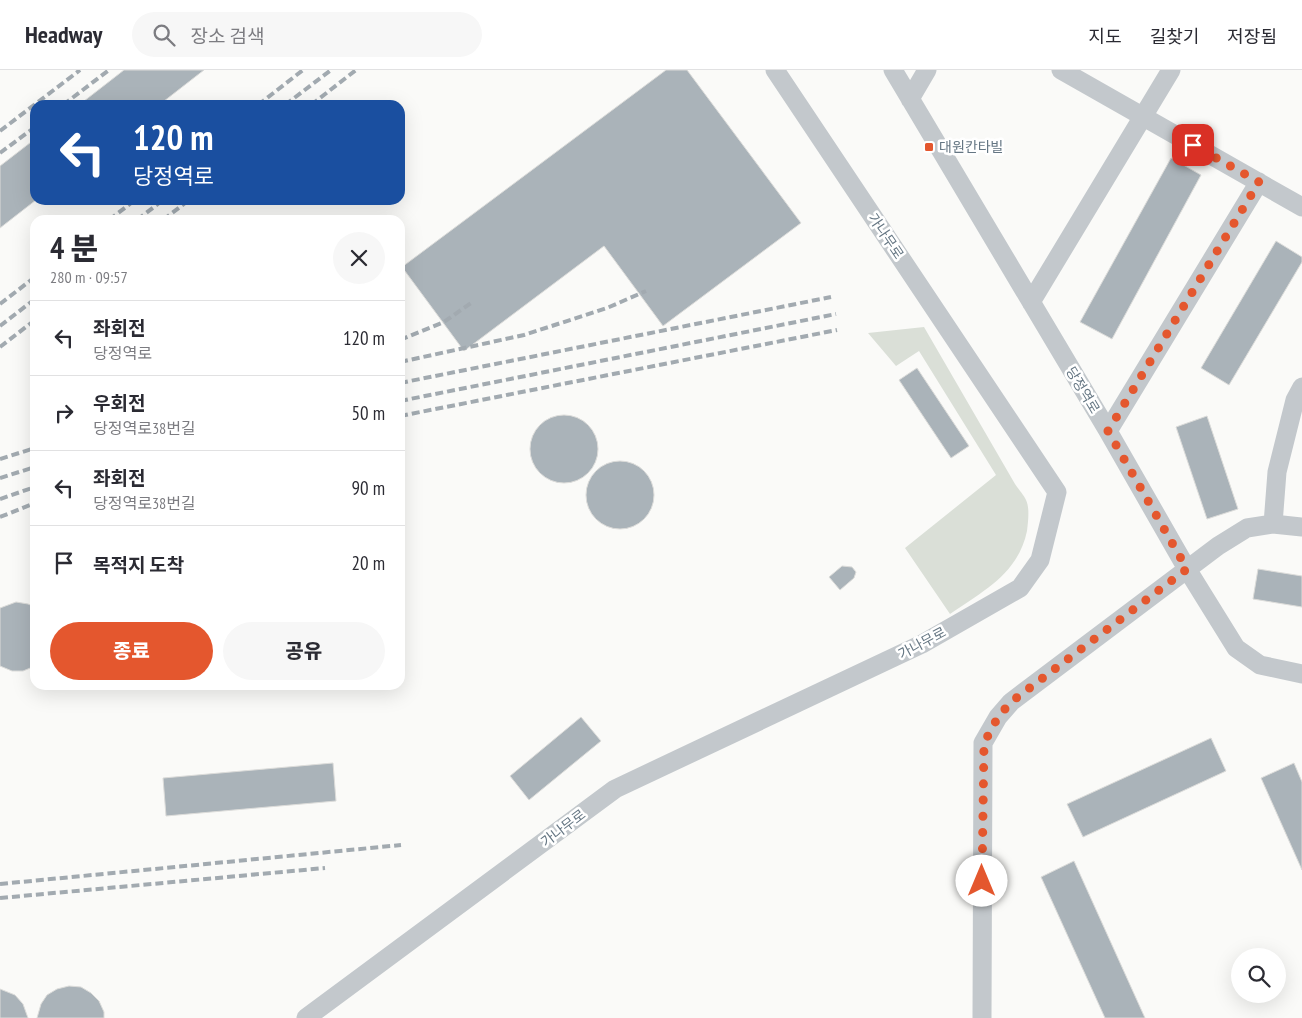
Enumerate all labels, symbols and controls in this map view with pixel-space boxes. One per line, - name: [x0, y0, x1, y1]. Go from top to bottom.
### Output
- search box: [132, 12, 482, 57]
- text: Headway: [25, 19, 102, 50]
- icon: search: [150, 21, 178, 49]
- text: 장소 검색: [190, 24, 264, 48]
- text: 지도: [1089, 25, 1122, 48]
- text: 길찾기: [1150, 25, 1199, 48]
- text: 저장됨: [1227, 25, 1277, 48]
- text: 120 m: [133, 114, 214, 160]
- icon: left: [50, 120, 115, 185]
- pin: [1172, 124, 1214, 166]
- icon: arrive: [1179, 131, 1207, 159]
- place label: 대원칸타빌: [939, 138, 1003, 156]
- marker: 대원칸타빌: [923, 141, 935, 153]
- text: 당정역로: [133, 162, 214, 190]
- street label: 가나무로: [864, 210, 908, 262]
- text: 4 분: [50, 228, 98, 267]
- button: close: [333, 232, 385, 284]
- text: 280 m · 09:57: [50, 267, 128, 287]
- text: 좌회전: [93, 316, 145, 340]
- icon: left: [50, 324, 78, 352]
- text: 120 m: [343, 326, 385, 350]
- text: 당정역로: [93, 343, 152, 363]
- street label: 당정역로: [1062, 363, 1104, 417]
- text: 우회전: [93, 391, 145, 415]
- icon: right: [50, 399, 78, 427]
- text: 50 m: [352, 401, 385, 425]
- text: 당정역로38번길: [93, 418, 196, 438]
- text: 좌회전: [93, 466, 145, 490]
- icon: left: [50, 474, 78, 502]
- text: 90 m: [352, 476, 385, 500]
- text: 당정역로38번길: [93, 493, 196, 513]
- icon: arrive: [50, 549, 78, 577]
- text: 20 m: [352, 551, 385, 575]
- text: 목적지 도착: [93, 553, 184, 577]
- button: 종료: [50, 622, 213, 680]
- button: 공유: [223, 622, 385, 680]
- street label: 가나무로: [895, 623, 949, 663]
- street label: 가나무로: [537, 805, 589, 851]
- position arrow: [955, 854, 1007, 906]
- map controls: [1231, 948, 1286, 1003]
- button: search: [1231, 948, 1286, 1003]

